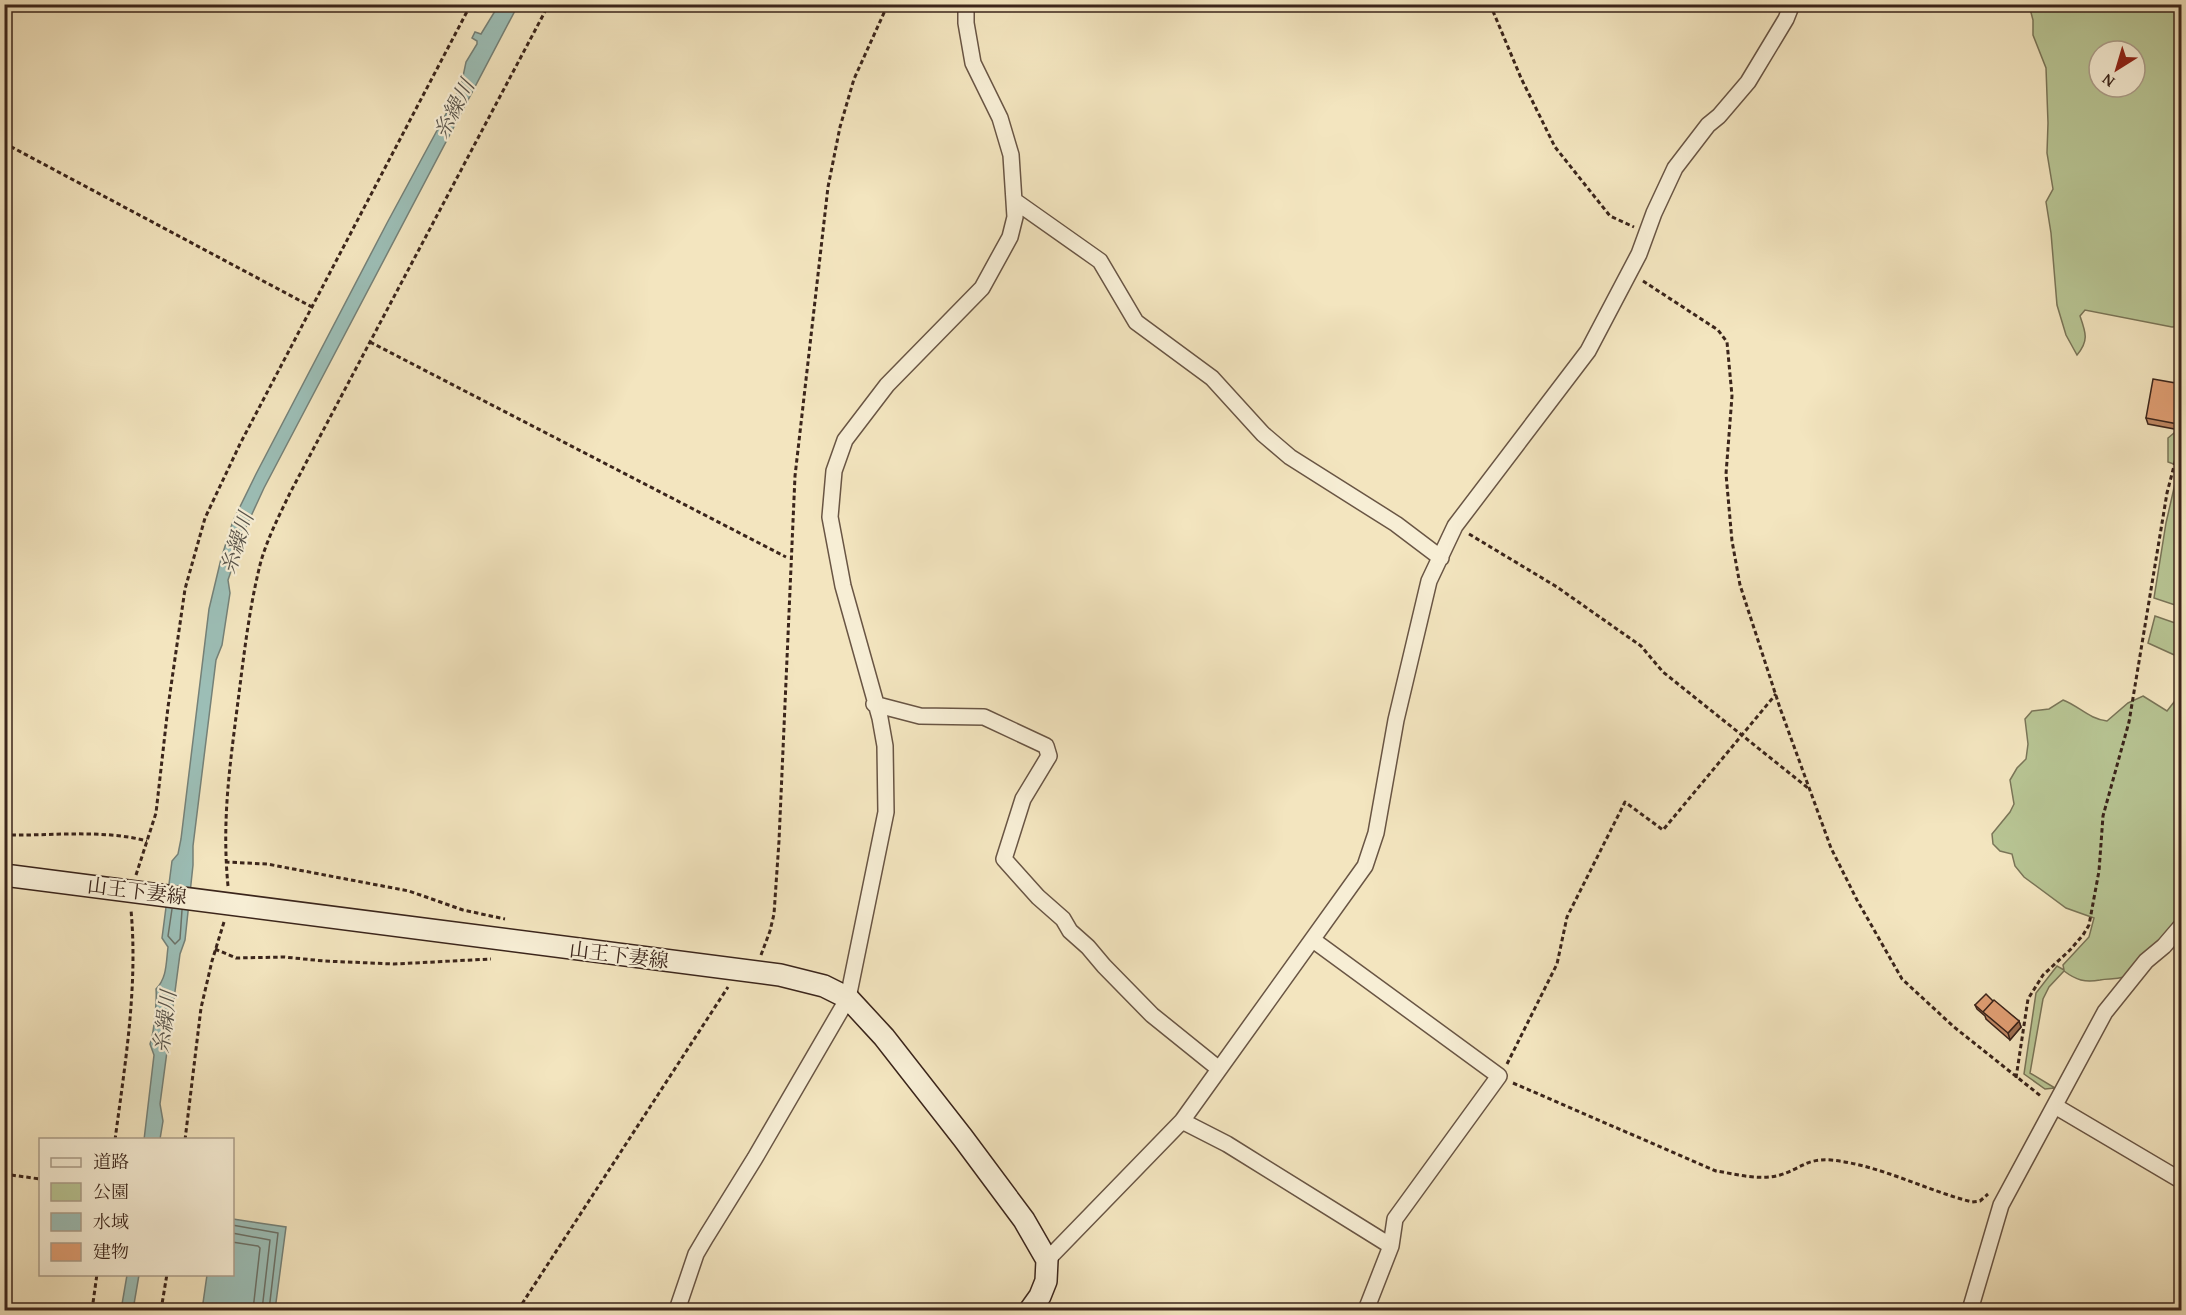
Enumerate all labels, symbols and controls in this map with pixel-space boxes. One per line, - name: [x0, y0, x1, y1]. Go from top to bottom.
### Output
- north arrow: [2087, 39, 2147, 99]
- text: N: [2096, 68, 2119, 94]
- water label: 糸繰川: [425, 72, 483, 144]
- water label: 糸繰川: [212, 506, 262, 578]
- street label: 山王下妻線: [86, 870, 188, 911]
- street label: 山王下妻線: [568, 934, 670, 975]
- water label: 糸繰川: [145, 987, 184, 1055]
- legend: [39, 1138, 234, 1276]
- text: 道路: [93, 1148, 129, 1175]
- text: 公園: [93, 1178, 129, 1205]
- text: 水域: [93, 1208, 129, 1235]
- text: 建物: [93, 1238, 129, 1265]

